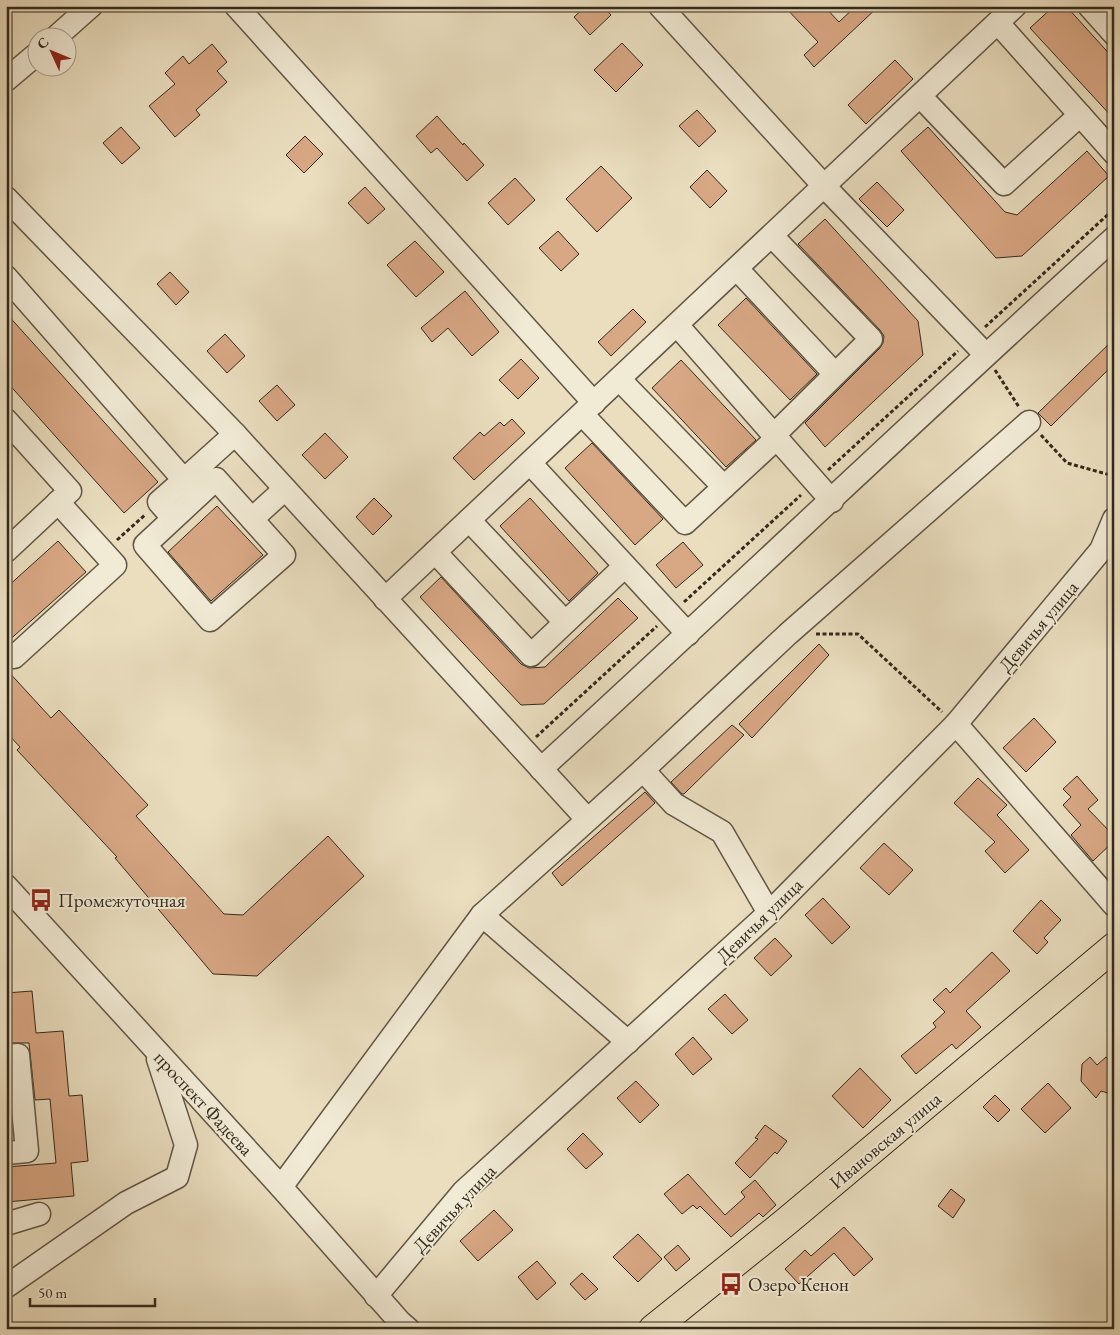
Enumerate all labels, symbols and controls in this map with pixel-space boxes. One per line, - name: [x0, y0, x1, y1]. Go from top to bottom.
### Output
- north arrow: [28, 28, 78, 78]
- text: С: [33, 33, 53, 53]
- street label: Девичья улица: [993, 575, 1084, 677]
- street label: Девичья улица: [710, 872, 809, 968]
- bus stop icon: Промежуточная: [28, 887, 54, 913]
- place label: Промежуточная: [58, 888, 186, 913]
- street label: проспект Фадеева: [148, 1045, 259, 1162]
- street label: Ивановская улица: [824, 1086, 947, 1195]
- street label: Девичья улица: [407, 1159, 502, 1258]
- bus stop icon: Озеро Кенон: [718, 1271, 744, 1297]
- place label: Озеро Кенон: [748, 1272, 849, 1297]
- scale bar: [30, 1275, 155, 1307]
- text: 50 m: [38, 1283, 67, 1302]

